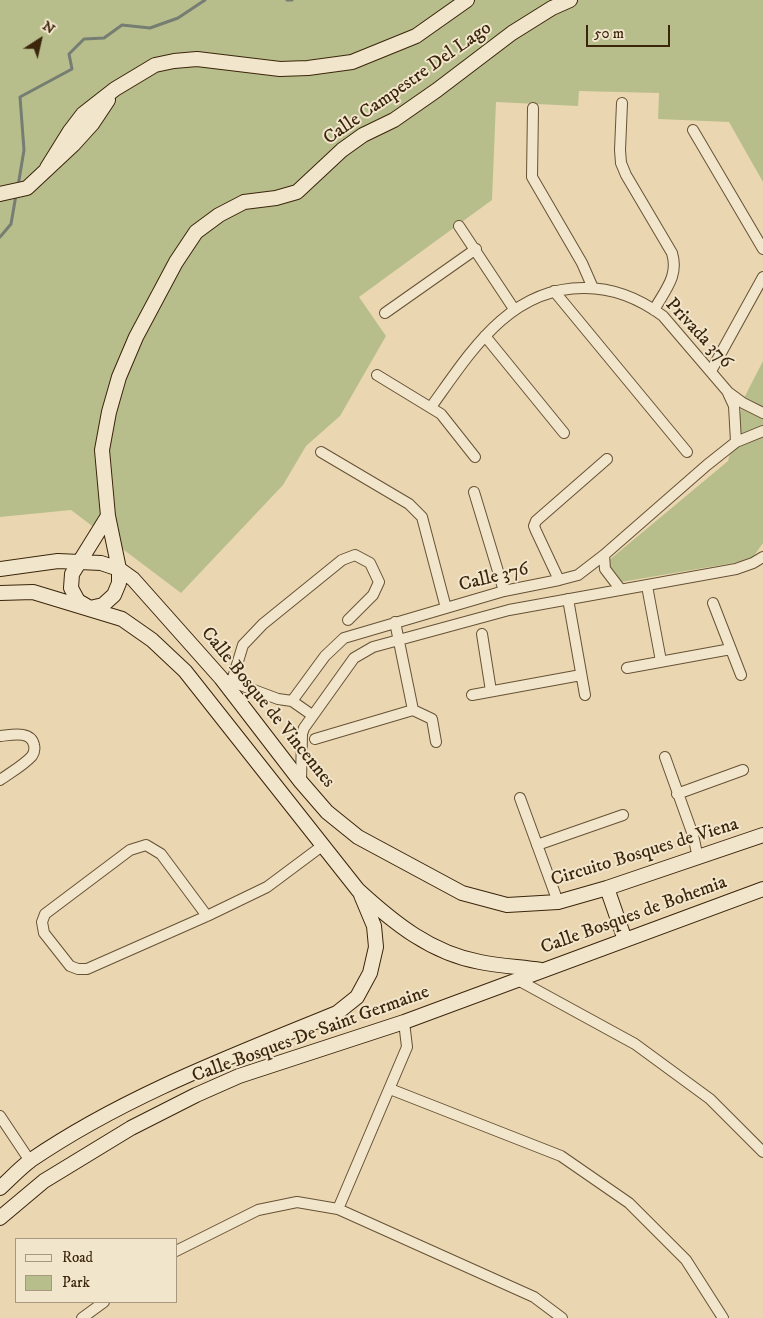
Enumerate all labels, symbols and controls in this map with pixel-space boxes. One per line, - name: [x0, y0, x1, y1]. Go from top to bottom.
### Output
- north arrow: [15, 15, 65, 65]
- scale bar: [588, 15, 672, 47]
- text: N: [39, 17, 58, 38]
- street label: Calle Campestre Del Lago: [320, 17, 496, 151]
- text: 50 m: [594, 24, 624, 43]
- street label: Privada 376: [660, 294, 736, 374]
- street label: Calle 376: [457, 558, 531, 598]
- street label: Calle Bosque de Vincennes: [195, 623, 339, 793]
- street label: Circuito Bosques de Viena: [549, 814, 741, 892]
- street label: Calle Bosques de Bohemia: [538, 872, 730, 960]
- street label: Calle Bosques De Saint Germaine: [189, 981, 433, 1089]
- legend: [15, 1238, 178, 1303]
- text: Road: [62, 1248, 93, 1267]
- text: Park: [62, 1273, 90, 1292]

